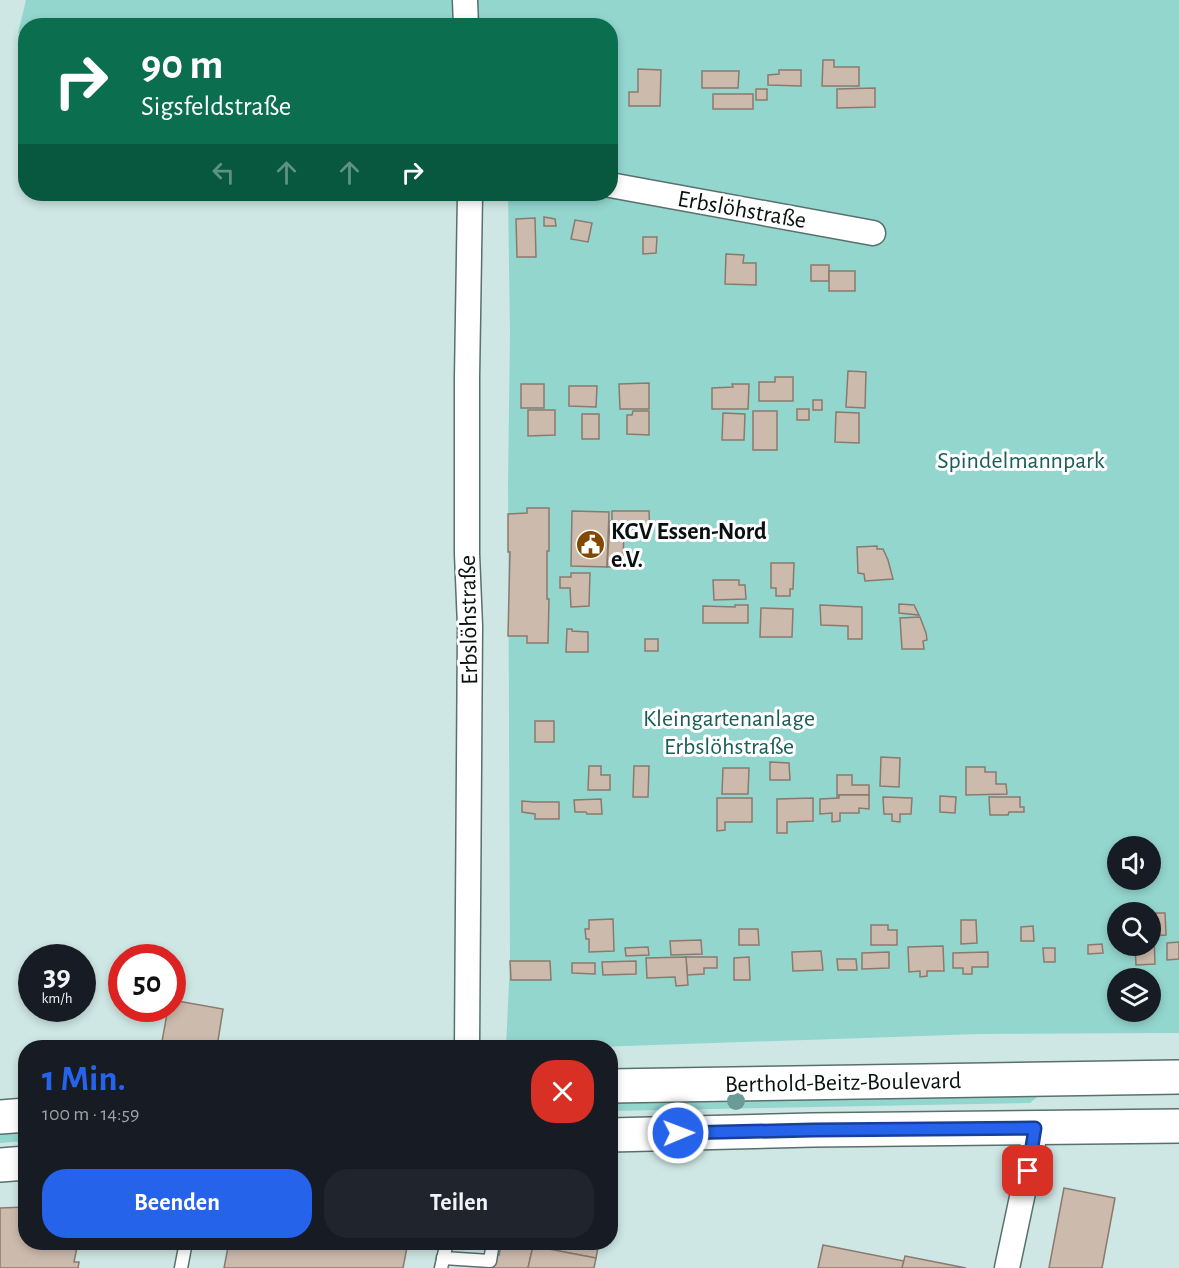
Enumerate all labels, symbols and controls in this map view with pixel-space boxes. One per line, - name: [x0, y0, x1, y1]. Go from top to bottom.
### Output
- icon: right: [42, 42, 120, 120]
- text: 90 m: [141, 44, 223, 86]
- text: Sigsfeldstraße: [141, 93, 291, 120]
- icon: left: [207, 156, 240, 189]
- icon: ahead: [270, 156, 303, 189]
- icon: ahead: [333, 156, 366, 189]
- icon: right: [396, 156, 429, 189]
- street label: Erbslöhstraße: [676, 187, 808, 233]
- park label: Spindelmannpark: [937, 449, 1105, 473]
- place label: KGV Essen-Nord e.V.: [611, 520, 767, 572]
- public building icon: KGV Essen-Nord e.V.: [574, 529, 606, 561]
- street label: Erbslöhstraße: [456, 555, 482, 685]
- park label: Kleingartenanlage Erbslöhstraße: [643, 707, 815, 759]
- map controls: [1107, 836, 1161, 1022]
- button: sound: [1107, 836, 1161, 890]
- button: search: [1107, 902, 1161, 956]
- speed limit sign: 50: [108, 944, 186, 1022]
- text: 39: [43, 961, 71, 991]
- button: layers: [1107, 968, 1161, 1022]
- text: km/h: [42, 991, 72, 1006]
- button: close: [531, 1060, 594, 1123]
- text: 1 Min.: [42, 1061, 126, 1097]
- street label: Berthold-Beitz-Boulevard: [725, 1069, 961, 1097]
- position arrow: [646, 1101, 710, 1165]
- text: 100 m · 14:59: [42, 1104, 139, 1124]
- pin: [1002, 1145, 1053, 1196]
- icon: arrive: [1011, 1154, 1044, 1187]
- button: Beenden: [42, 1169, 312, 1238]
- button: Teilen: [324, 1169, 594, 1238]

